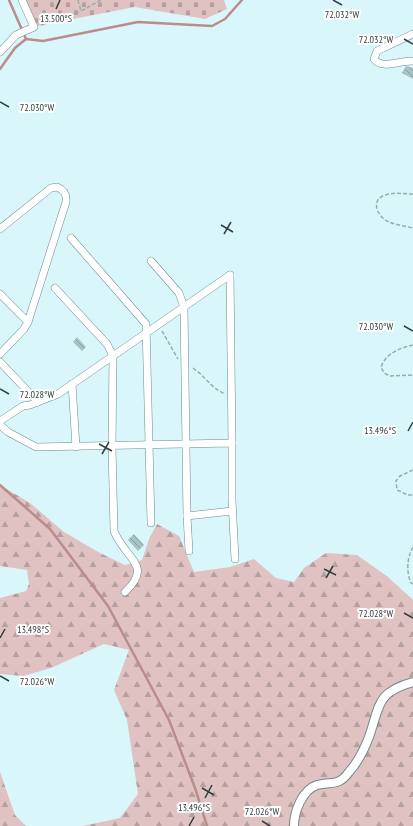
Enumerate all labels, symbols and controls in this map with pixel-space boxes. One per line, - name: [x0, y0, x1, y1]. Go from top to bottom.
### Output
- text: 72.032°W: [325, 8, 359, 21]
- text: 13.500°S: [40, 12, 72, 25]
- text: 72.032°W: [359, 33, 393, 46]
- text: 72.030°W: [20, 101, 54, 114]
- text: 72.030°W: [359, 320, 393, 333]
- text: 72.028°W: [20, 388, 54, 401]
- text: 13.496°S: [364, 424, 396, 437]
- text: 72.028°W: [359, 607, 393, 620]
- text: 13.498°S: [17, 623, 49, 636]
- text: 72.026°W: [20, 675, 54, 688]
- text: 13.496°S: [178, 801, 210, 814]
- text: 72.026°W: [245, 805, 279, 818]

